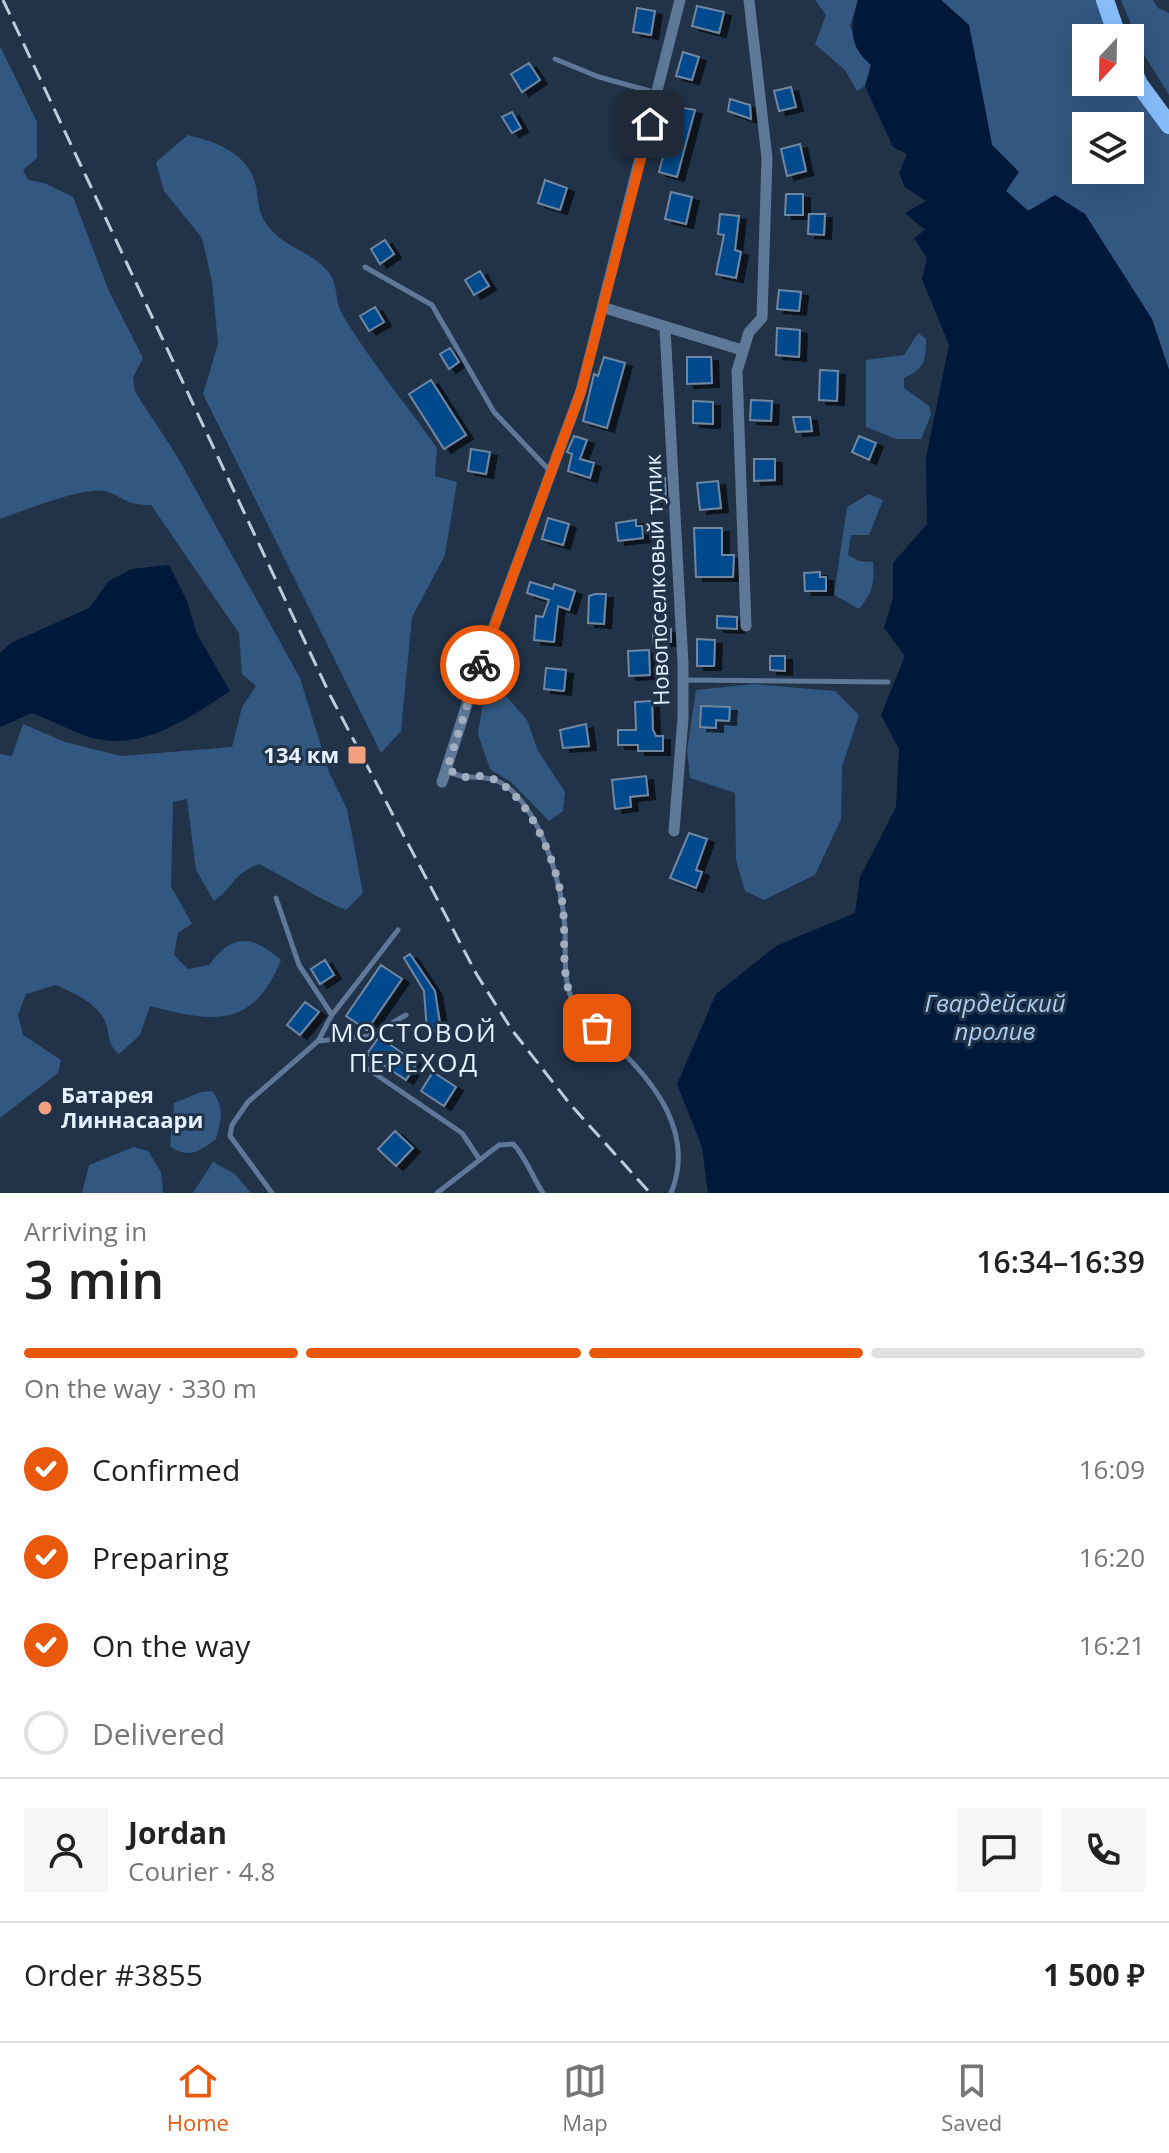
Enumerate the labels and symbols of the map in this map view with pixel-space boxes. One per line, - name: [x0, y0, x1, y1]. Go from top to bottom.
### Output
- north arrow: [1072, 24, 1144, 96]
- pin: [616, 90, 684, 158]
- street label: Новопоселковый тупик: [637, 453, 675, 706]
- courier: [440, 625, 520, 705]
- place label: 134 км: [263, 739, 339, 769]
- marker: 134 км: [346, 744, 368, 766]
- water label: Гвардейский пролив: [924, 986, 1066, 1047]
- pin: [563, 994, 631, 1062]
- district label: МОСТОВОЙ ПЕРЕХОД: [330, 1014, 498, 1080]
- place label: Батарея Линнасаари: [61, 1079, 203, 1134]
- marker: Батарея Линнасаари: [36, 1099, 54, 1117]

